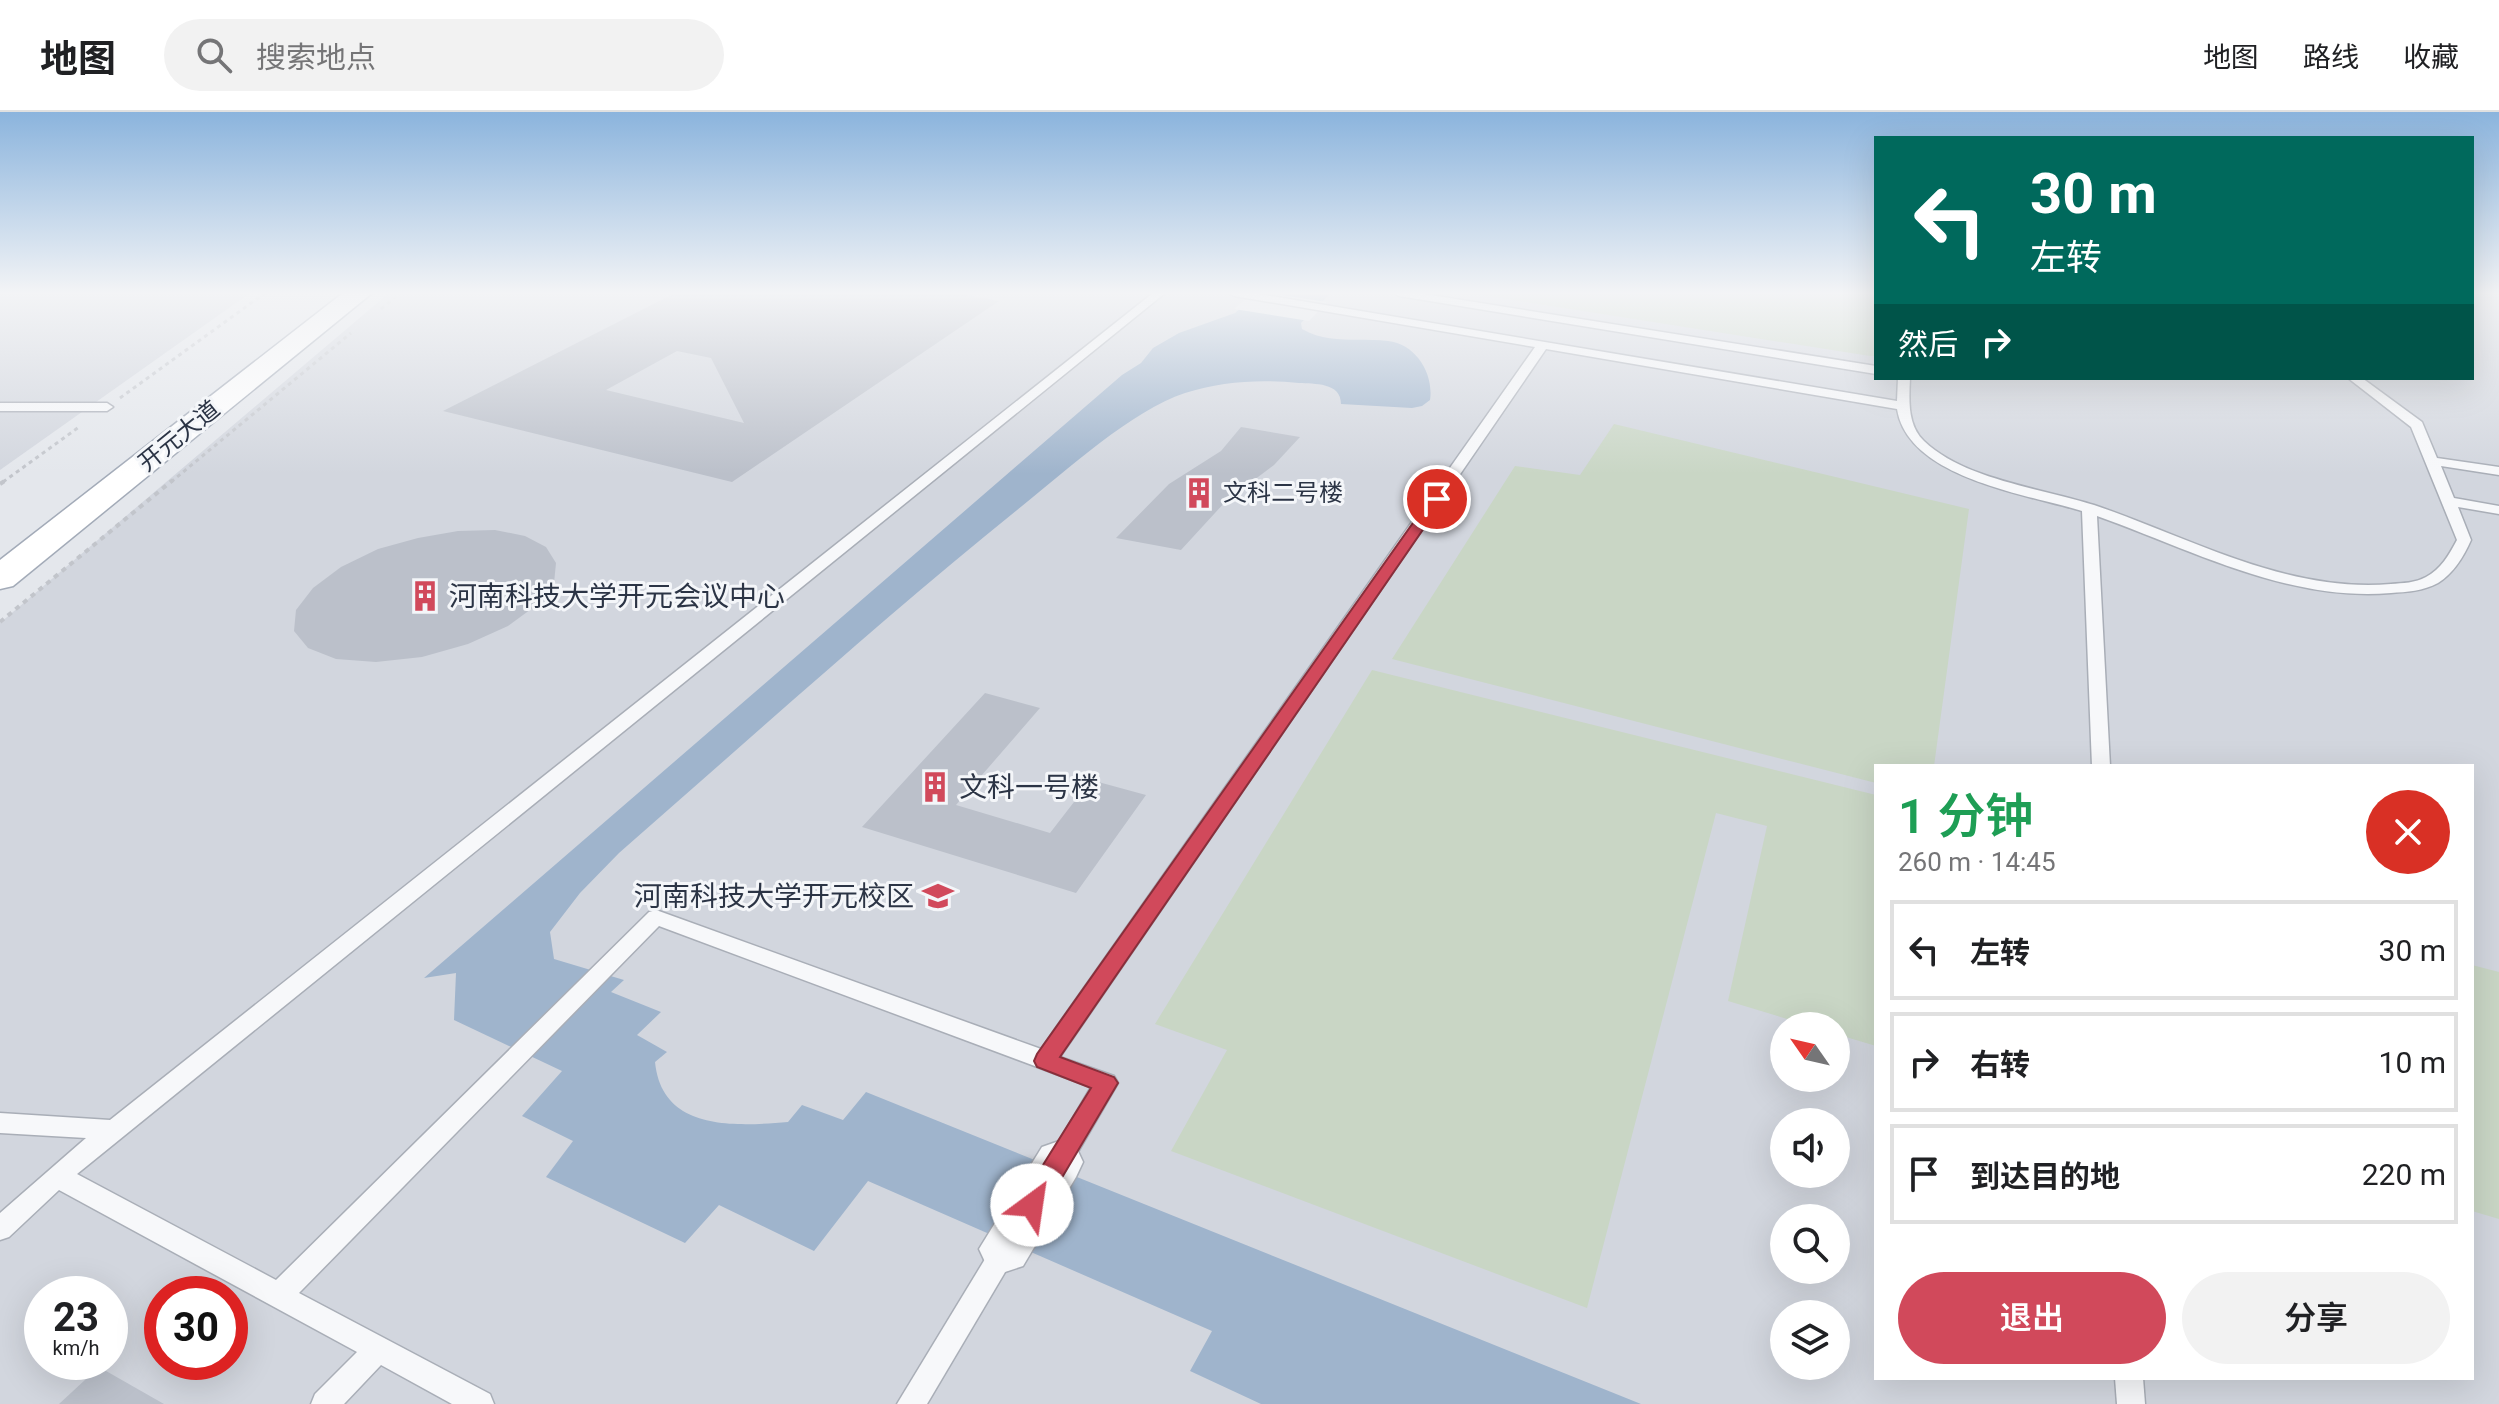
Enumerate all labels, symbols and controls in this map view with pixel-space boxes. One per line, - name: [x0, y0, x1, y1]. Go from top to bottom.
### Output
- search box: [164, 19, 724, 91]
- icon: search: [192, 33, 236, 77]
- text: 地图: [40, 37, 116, 81]
- text: 搜索地点: [256, 40, 376, 75]
- text: 地图: [2203, 41, 2259, 74]
- text: 路线: [2303, 41, 2359, 74]
- text: 收藏: [2403, 41, 2459, 74]
- text: 30 m: [2030, 161, 2157, 227]
- icon: left: [1898, 168, 2002, 272]
- text: 左转: [2030, 237, 2102, 279]
- icon: right: [1974, 320, 2018, 364]
- text: 然后: [1898, 327, 1958, 362]
- street label: 开元大道: [133, 395, 225, 477]
- pin: [1403, 465, 1471, 533]
- building icon: 文科二号楼: [1182, 476, 1216, 510]
- icon: arrive: [1415, 477, 1459, 521]
- place label: 文科二号楼: [1223, 479, 1343, 507]
- building icon: 河南科技大学开元会议中心: [408, 579, 442, 613]
- place label: 河南科技大学开元会议中心: [449, 580, 785, 613]
- building icon: 文科一号楼: [918, 770, 952, 804]
- place label: 文科一号楼: [959, 771, 1099, 804]
- text: 1 分钟: [1898, 788, 2033, 845]
- button: close: [2366, 790, 2450, 874]
- text: 260 m · 14:45: [1898, 847, 2056, 877]
- school or university icon: 河南科技大学开元校区: [921, 879, 955, 913]
- place label: 河南科技大学开元校区: [634, 880, 914, 913]
- icon: left: [1902, 928, 1946, 972]
- text: 30 m: [2379, 933, 2446, 968]
- text: 左转: [1970, 935, 2030, 970]
- north arrow: [1770, 1012, 1850, 1092]
- map controls: [1770, 1012, 1850, 1380]
- icon: right: [1902, 1040, 1946, 1084]
- text: 10 m: [2379, 1045, 2446, 1080]
- text: 右转: [1970, 1047, 2030, 1082]
- button: sound: [1770, 1108, 1850, 1188]
- icon: arrive: [1902, 1152, 1946, 1196]
- text: 220 m: [2362, 1157, 2446, 1192]
- text: 到达目的地: [1970, 1159, 2120, 1194]
- position arrow: [990, 1163, 1074, 1247]
- button: search: [1770, 1204, 1850, 1284]
- button: 退出: [1898, 1272, 2166, 1364]
- button: 分享: [2182, 1272, 2450, 1364]
- speed limit sign: 30: [144, 1276, 248, 1380]
- text: 23: [53, 1294, 99, 1341]
- button: layers: [1770, 1300, 1850, 1380]
- text: km/h: [53, 1336, 99, 1360]

